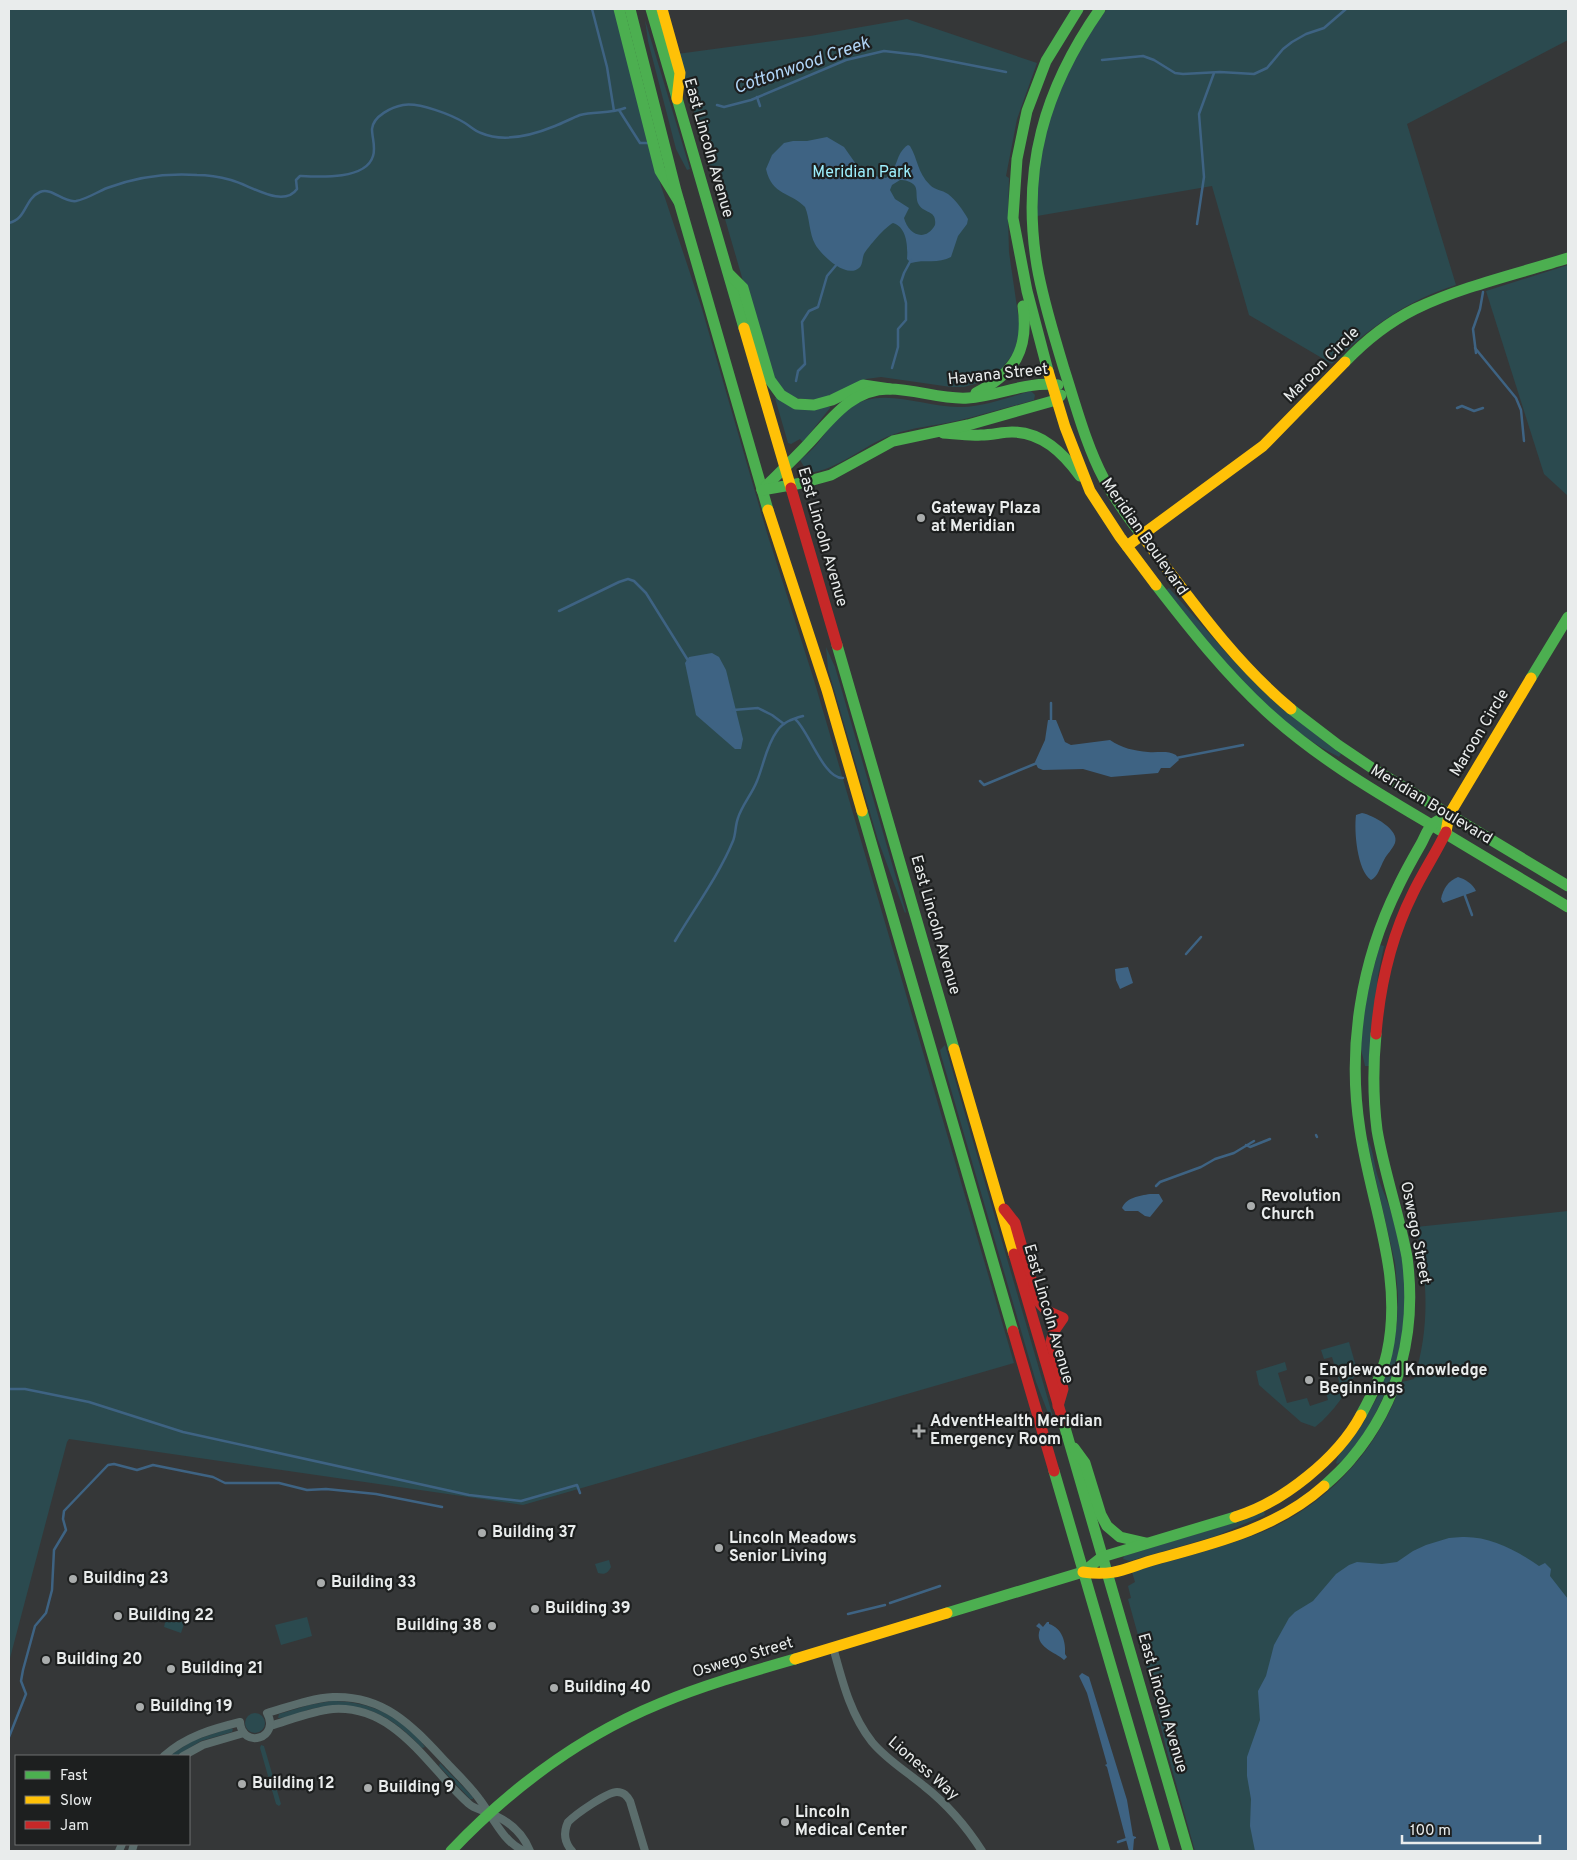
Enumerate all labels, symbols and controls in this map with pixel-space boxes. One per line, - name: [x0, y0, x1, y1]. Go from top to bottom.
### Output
- water label: Cottonwood Creek: [731, 32, 874, 100]
- street label: East Lincoln Avenue: [679, 76, 737, 220]
- park label: Meridian Park: [812, 163, 912, 183]
- street label: Maroon Circle: [1280, 323, 1364, 407]
- street label: Havana Street: [947, 360, 1049, 390]
- street label: East Lincoln Avenue: [793, 465, 851, 609]
- street label: Meridian Boulevard: [1096, 474, 1192, 600]
- place label: Gateway Plaza at Meridian: [931, 499, 1041, 537]
- marker: Gateway Plaza at Meridian: [915, 512, 927, 524]
- street label: Maroon Circle: [1446, 686, 1514, 780]
- street label: Meridian Boulevard: [1366, 761, 1496, 849]
- street label: East Lincoln Avenue: [906, 853, 964, 997]
- street label: Oswego Street: [1395, 1180, 1435, 1286]
- place label: Revolution Church: [1261, 1187, 1341, 1225]
- marker: Revolution Church: [1245, 1200, 1257, 1212]
- street label: East Lincoln Avenue: [1019, 1242, 1077, 1386]
- place label: Englewood Knowledge Beginnings: [1319, 1361, 1488, 1399]
- marker: Englewood Knowledge Beginnings: [1303, 1374, 1315, 1386]
- place label: AdventHealth Meridian Emergency Room: [930, 1412, 1102, 1450]
- marker: AdventHealth Meridian Emergency Room: [912, 1424, 926, 1438]
- place label: Building 37: [492, 1523, 576, 1543]
- marker: Building 37: [476, 1527, 488, 1539]
- place label: Lincoln Meadows Senior Living: [729, 1529, 857, 1567]
- marker: Lincoln Meadows Senior Living: [713, 1542, 725, 1554]
- place label: Building 23: [83, 1569, 169, 1589]
- marker: Building 23: [67, 1573, 79, 1585]
- place label: Building 33: [331, 1573, 416, 1593]
- marker: Building 33: [315, 1577, 327, 1589]
- place label: Building 39: [545, 1599, 631, 1619]
- marker: Building 39: [529, 1603, 541, 1615]
- place label: Building 22: [128, 1606, 214, 1626]
- marker: Building 22: [112, 1610, 124, 1622]
- place label: Building 38: [396, 1616, 482, 1636]
- marker: Building 38: [486, 1620, 498, 1632]
- street label: East Lincoln Avenue: [1133, 1631, 1191, 1775]
- street label: Oswego Street: [690, 1633, 796, 1683]
- place label: Building 20: [56, 1650, 143, 1670]
- marker: Building 20: [40, 1654, 52, 1666]
- place label: Building 21: [181, 1659, 263, 1679]
- marker: Building 21: [165, 1663, 177, 1675]
- place label: Building 40: [564, 1678, 651, 1698]
- marker: Building 40: [548, 1682, 560, 1694]
- place label: Building 19: [150, 1697, 232, 1717]
- marker: Building 19: [134, 1701, 146, 1713]
- street label: Lioness Way: [883, 1733, 963, 1805]
- legend: [15, 1755, 190, 1845]
- text: Fast: [60, 1767, 88, 1786]
- place label: Building 12: [252, 1774, 334, 1794]
- marker: Building 12: [236, 1778, 248, 1790]
- place label: Building 9: [378, 1778, 454, 1798]
- marker: Building 9: [362, 1782, 374, 1794]
- text: Slow: [60, 1792, 92, 1811]
- place label: Lincoln Medical Center: [795, 1803, 908, 1841]
- scale bar: [1402, 1812, 1540, 1844]
- marker: Lincoln Medical Center: [779, 1816, 791, 1828]
- text: Jam: [60, 1817, 89, 1836]
- text: 100 m: [1410, 1822, 1451, 1841]

